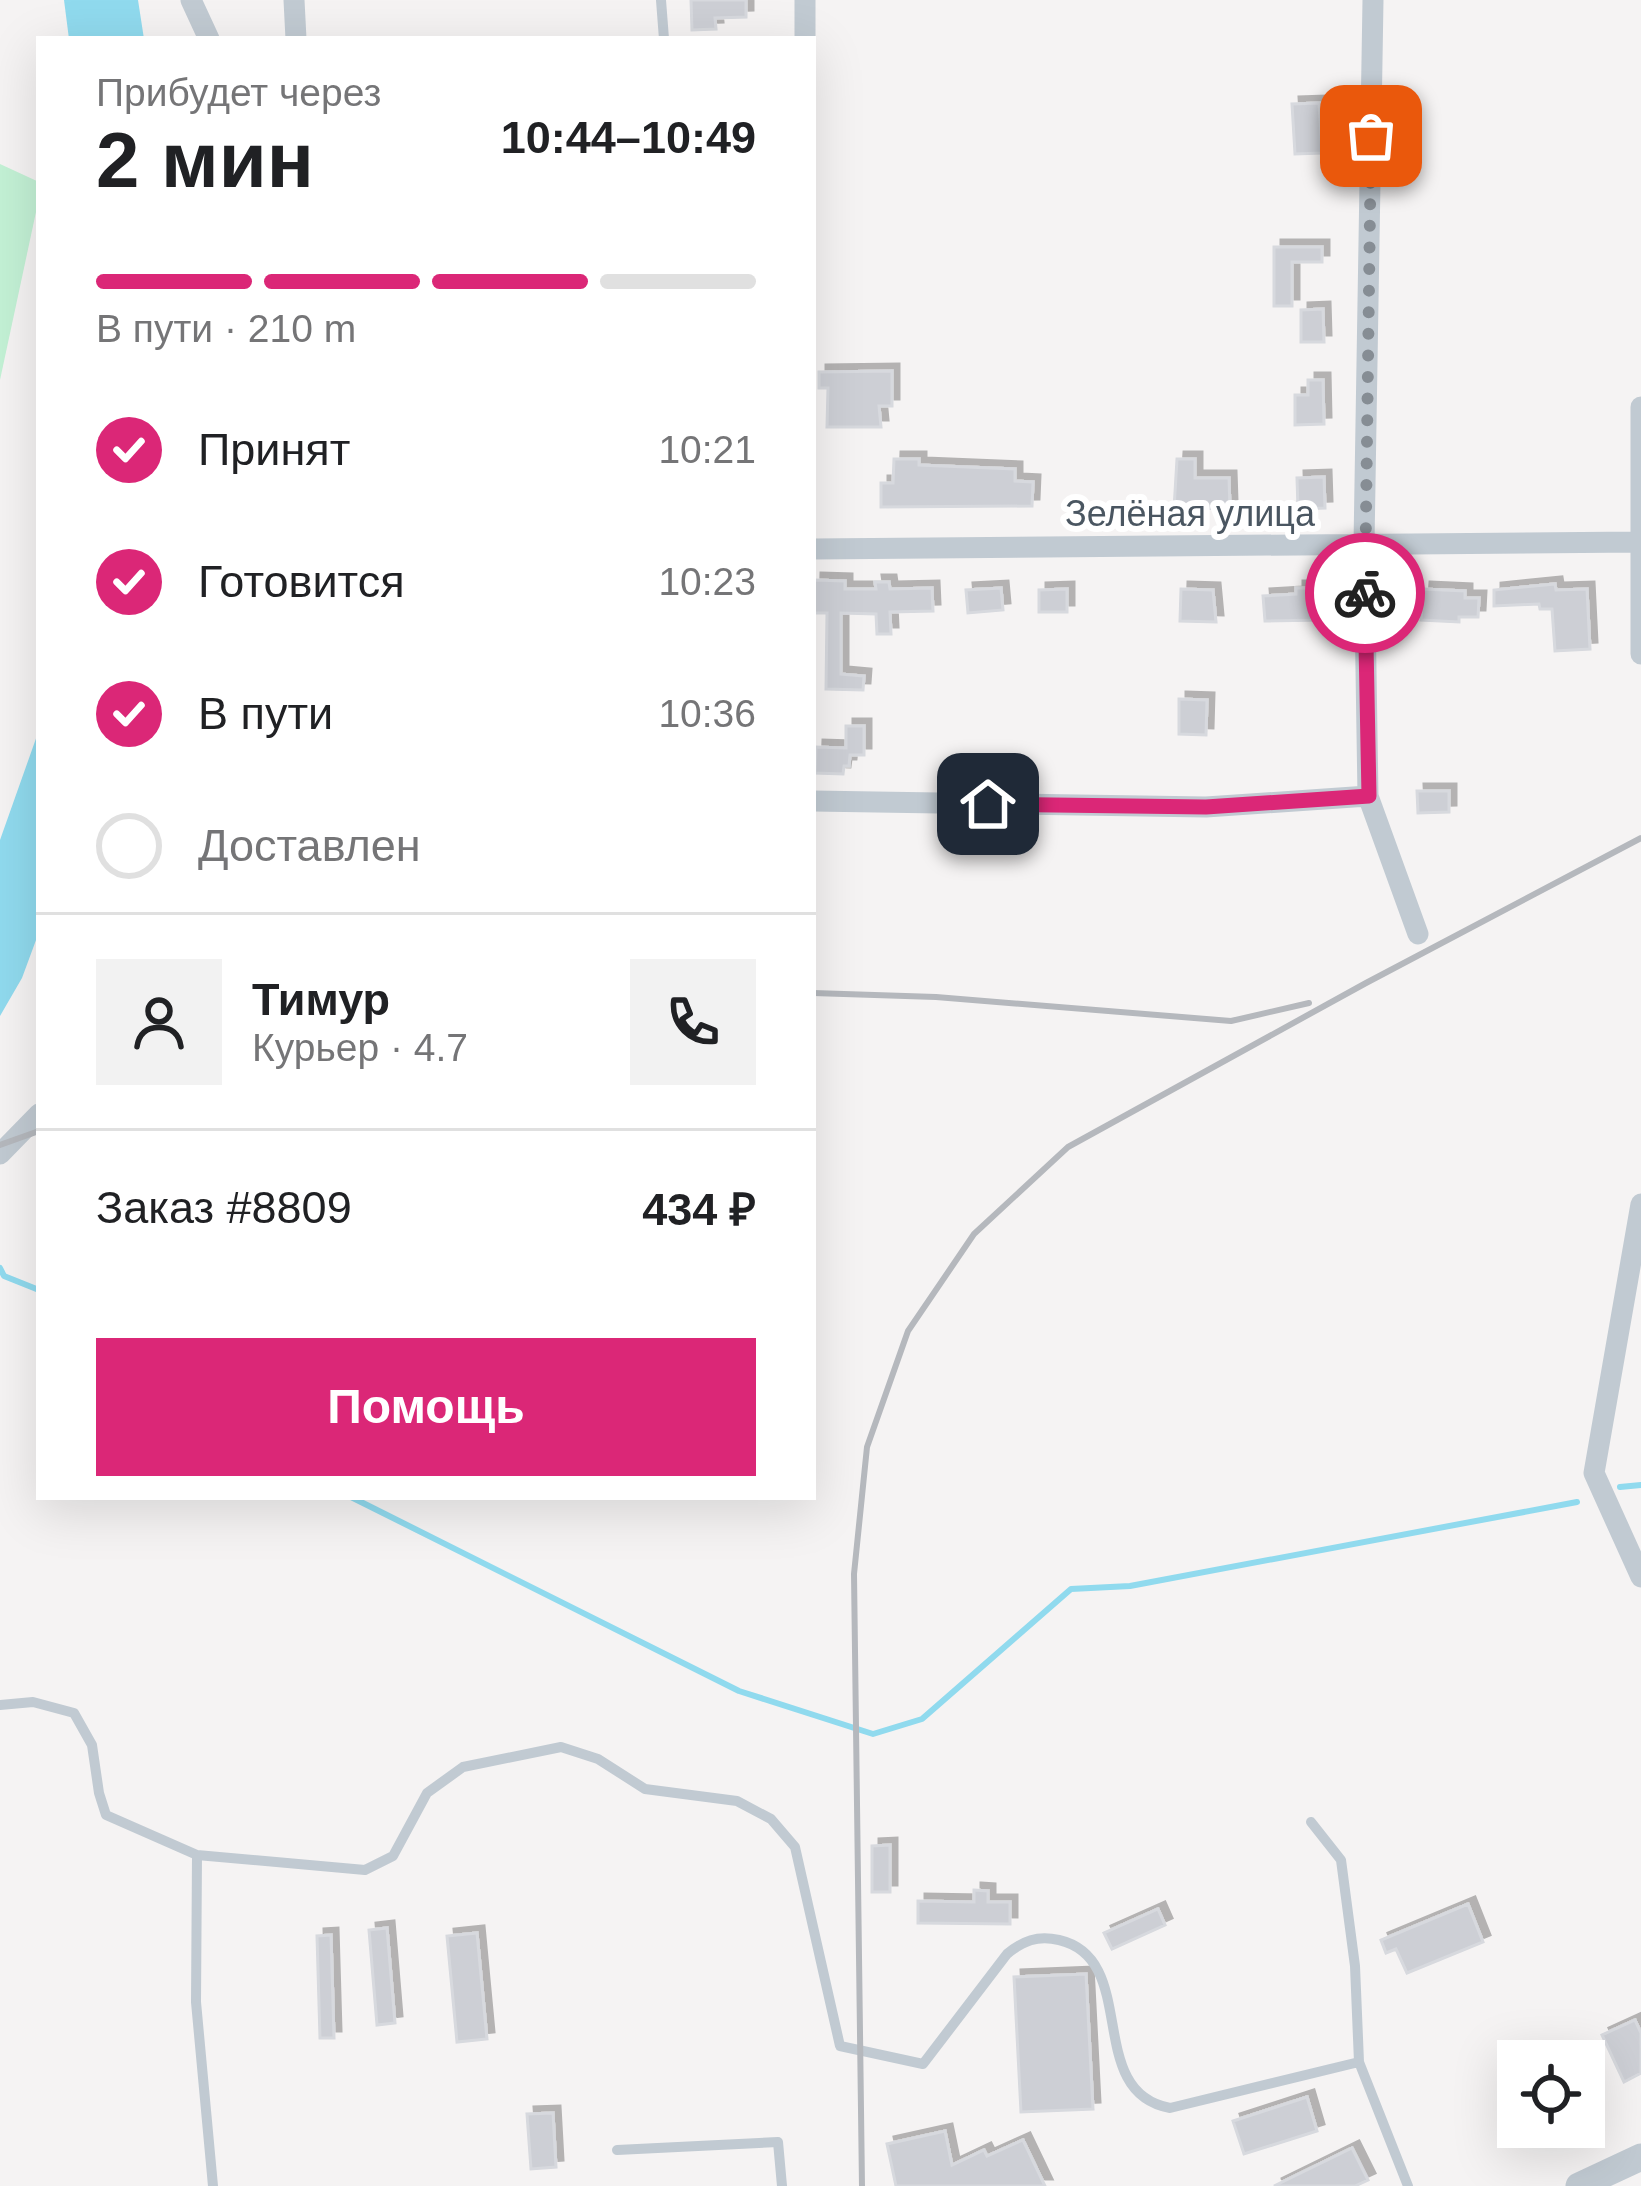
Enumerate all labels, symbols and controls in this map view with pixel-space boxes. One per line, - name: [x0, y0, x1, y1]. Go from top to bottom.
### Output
- text: Прибудет через: [96, 71, 381, 114]
- pin: [1320, 85, 1422, 187]
- icon: bag: [1338, 103, 1404, 169]
- text: 10:44–10:49: [501, 112, 756, 163]
- text: 2 мин: [96, 116, 314, 204]
- text: В пути · 210 m: [96, 307, 356, 350]
- icon: check: [96, 417, 162, 483]
- text: Принят: [198, 424, 350, 475]
- text: 10:21: [658, 428, 756, 471]
- street label: Зелёная улица: [1065, 493, 1316, 534]
- courier: [1305, 533, 1425, 653]
- icon: check: [96, 549, 162, 615]
- text: Готовится: [198, 556, 405, 607]
- text: 10:23: [658, 560, 756, 603]
- icon: bike: [1332, 560, 1398, 626]
- icon: check: [96, 681, 162, 747]
- text: В пути: [198, 688, 333, 739]
- text: 10:36: [658, 692, 756, 735]
- pin: [937, 753, 1039, 855]
- icon: home: [955, 771, 1021, 837]
- text: Доставлен: [198, 820, 421, 871]
- button: person: [96, 959, 222, 1085]
- button: phone: [630, 959, 756, 1085]
- text: Тимур: [252, 974, 390, 1025]
- text: Курьер · 4.7: [252, 1026, 468, 1069]
- text: Заказ #8809: [96, 1182, 352, 1233]
- text: 434 ₽: [642, 1184, 756, 1235]
- button: Помощь: [96, 1338, 756, 1476]
- map controls: [1497, 2040, 1605, 2148]
- button: locate: [1497, 2040, 1605, 2148]

